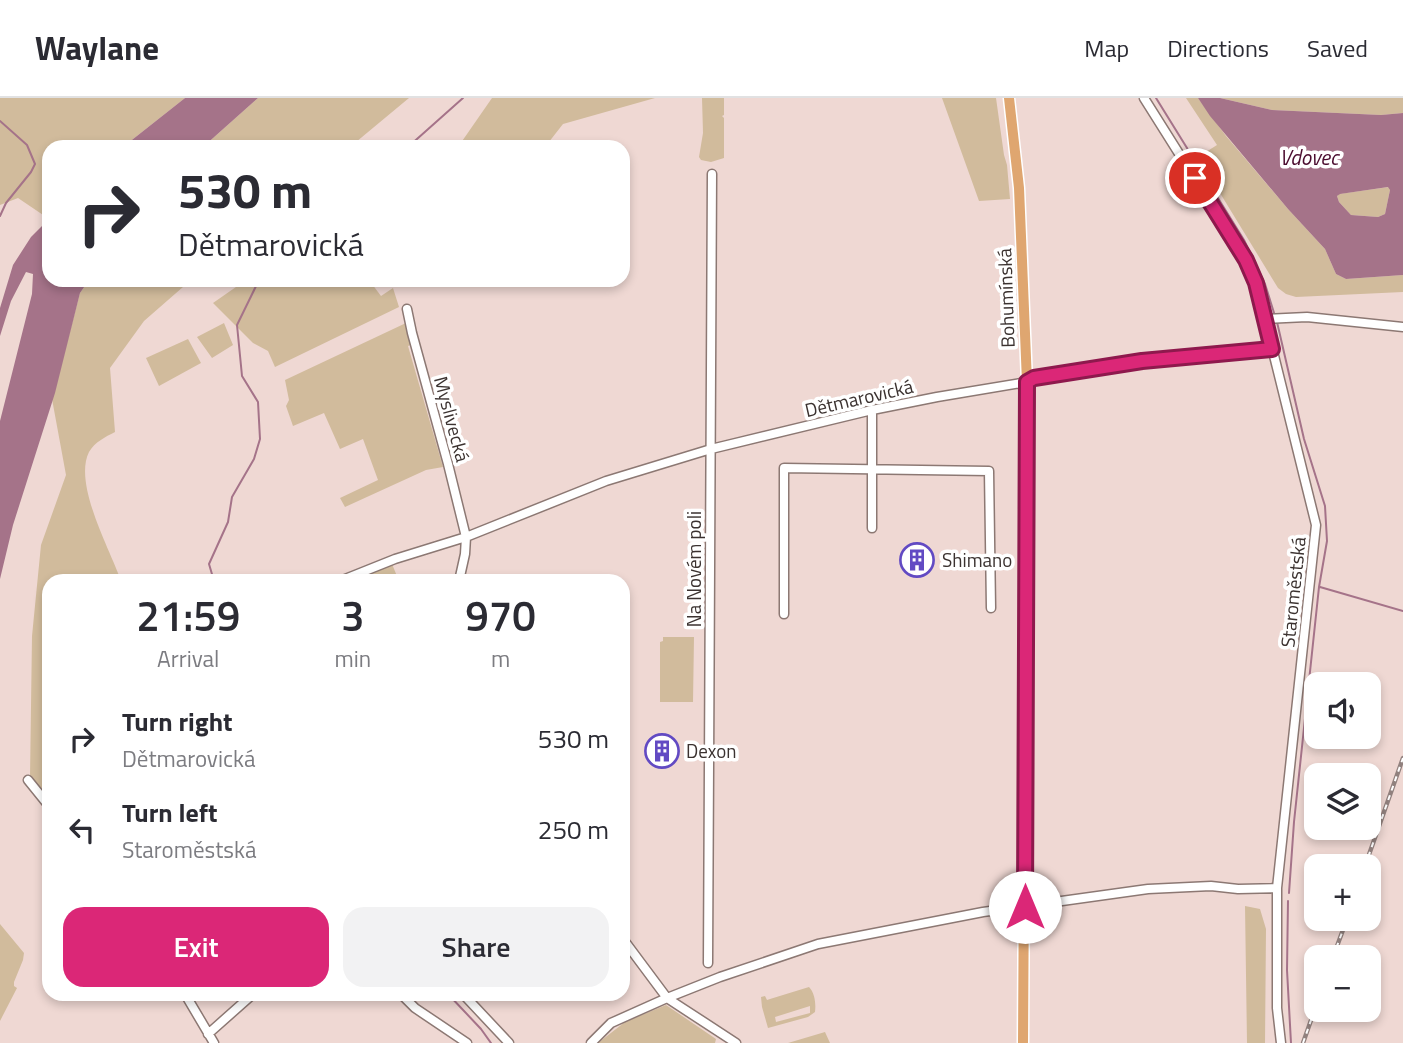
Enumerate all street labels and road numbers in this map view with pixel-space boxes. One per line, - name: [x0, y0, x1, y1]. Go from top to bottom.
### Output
- street label: Bohumínská: [989, 247, 1022, 348]
- street label: Dětmarovická: [802, 371, 916, 424]
- street label: Myslivecká: [427, 373, 478, 465]
- street label: Na Novém poli: [679, 511, 708, 627]
- street label: Staroměstská: [1272, 535, 1313, 649]

